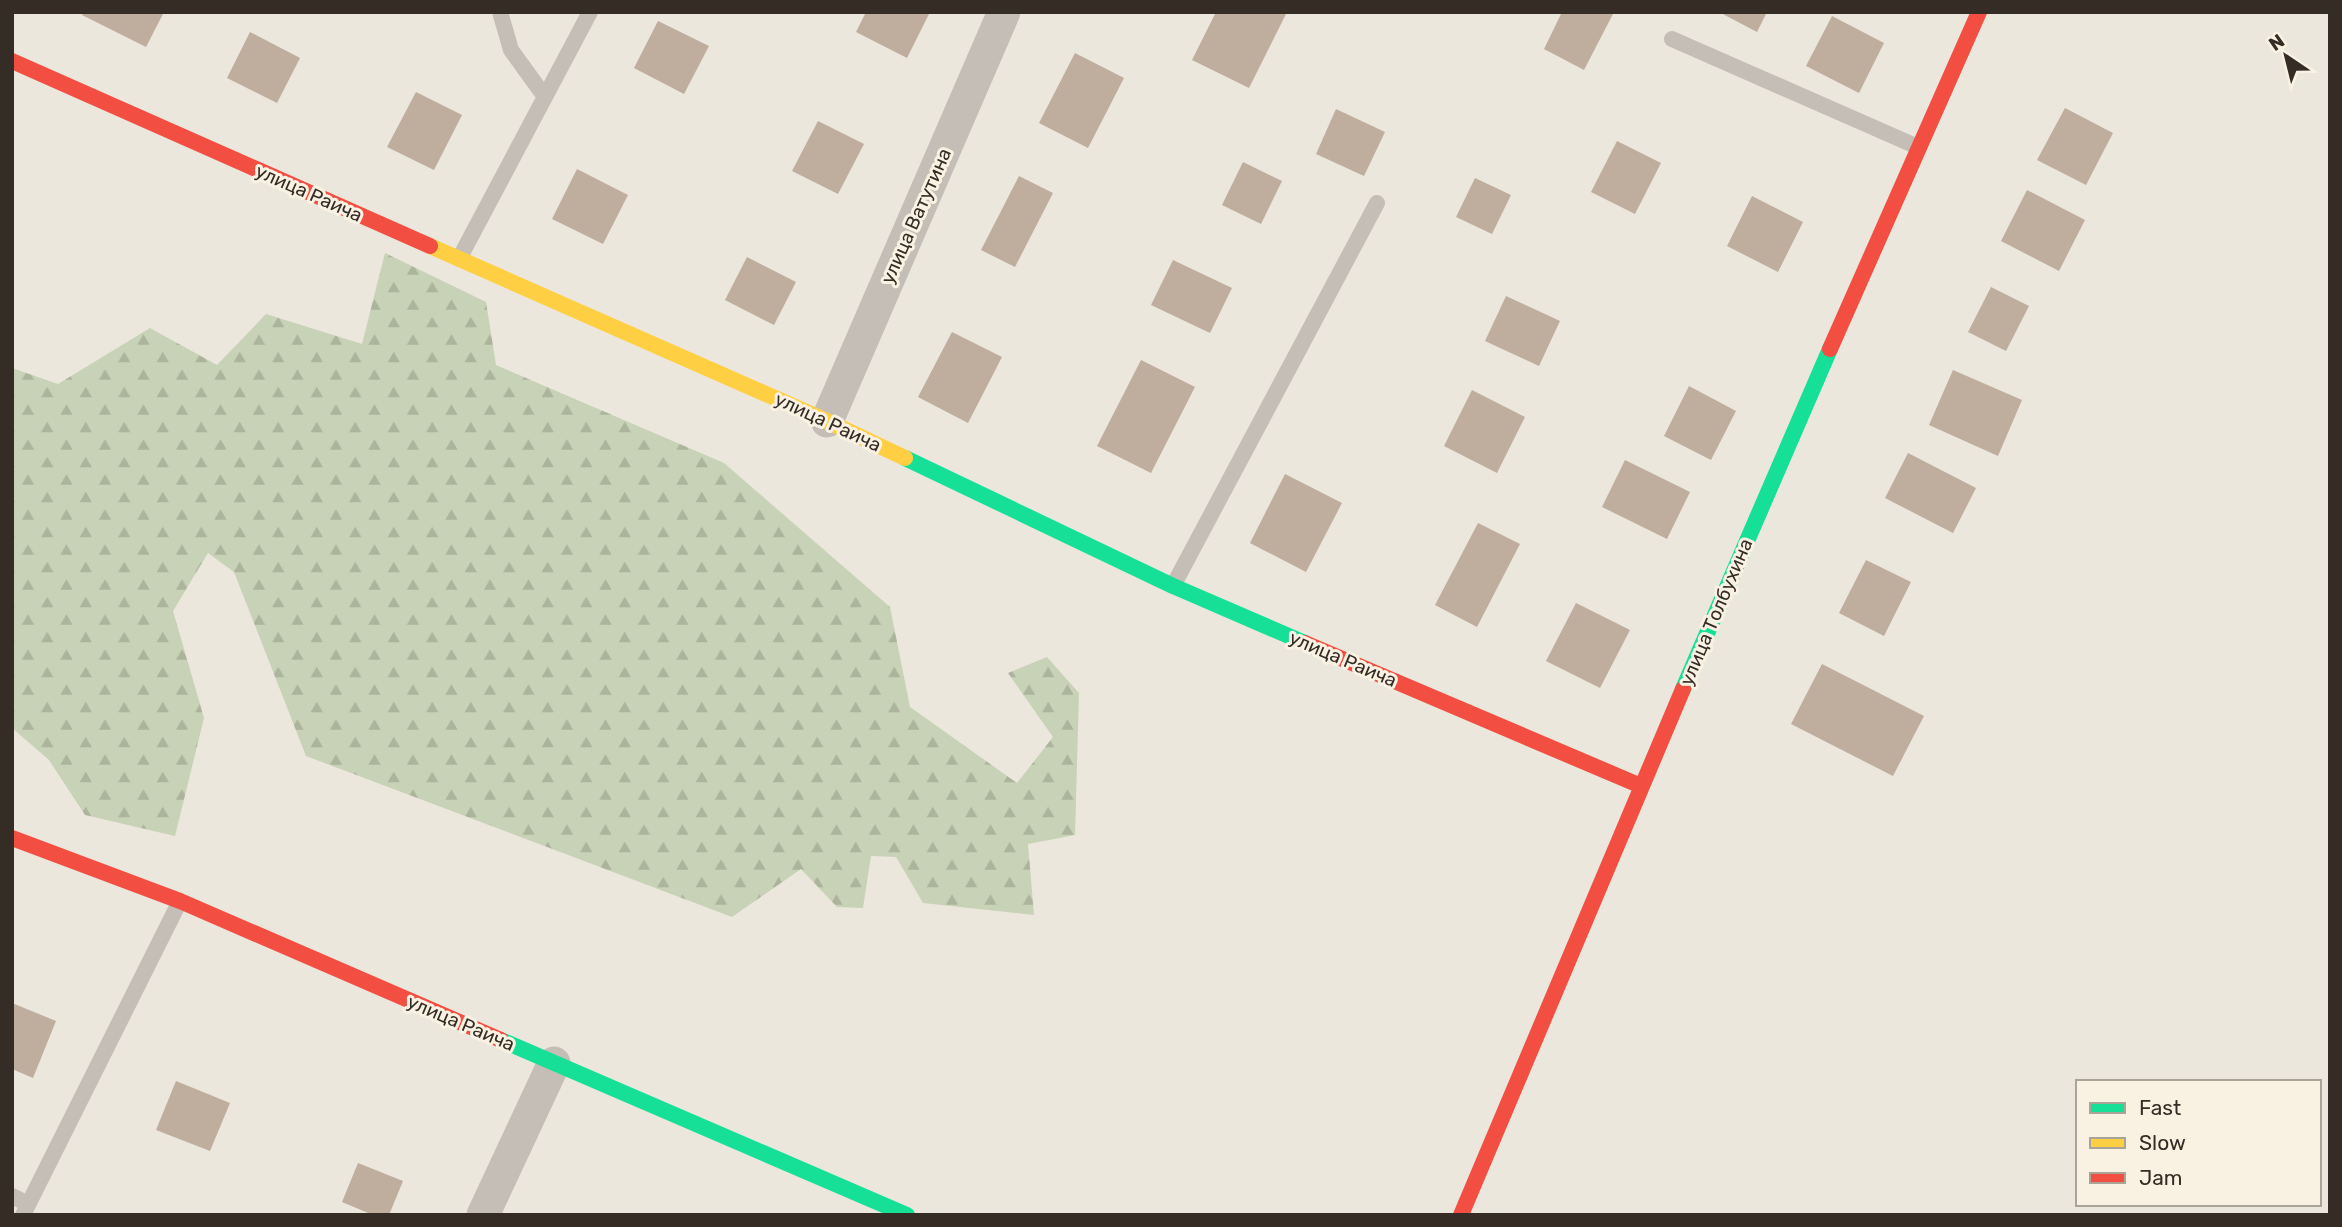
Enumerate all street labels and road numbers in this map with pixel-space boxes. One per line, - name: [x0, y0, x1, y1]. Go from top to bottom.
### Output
- street label: улица Ватутина: [876, 145, 956, 287]
- street label: улица Раича: [252, 159, 366, 227]
- street label: улица Раича: [771, 387, 885, 457]
- street label: улица Толбухина: [1675, 535, 1757, 689]
- street label: улица Раича: [1286, 626, 1400, 692]
- street label: улица Раича: [404, 990, 518, 1056]

